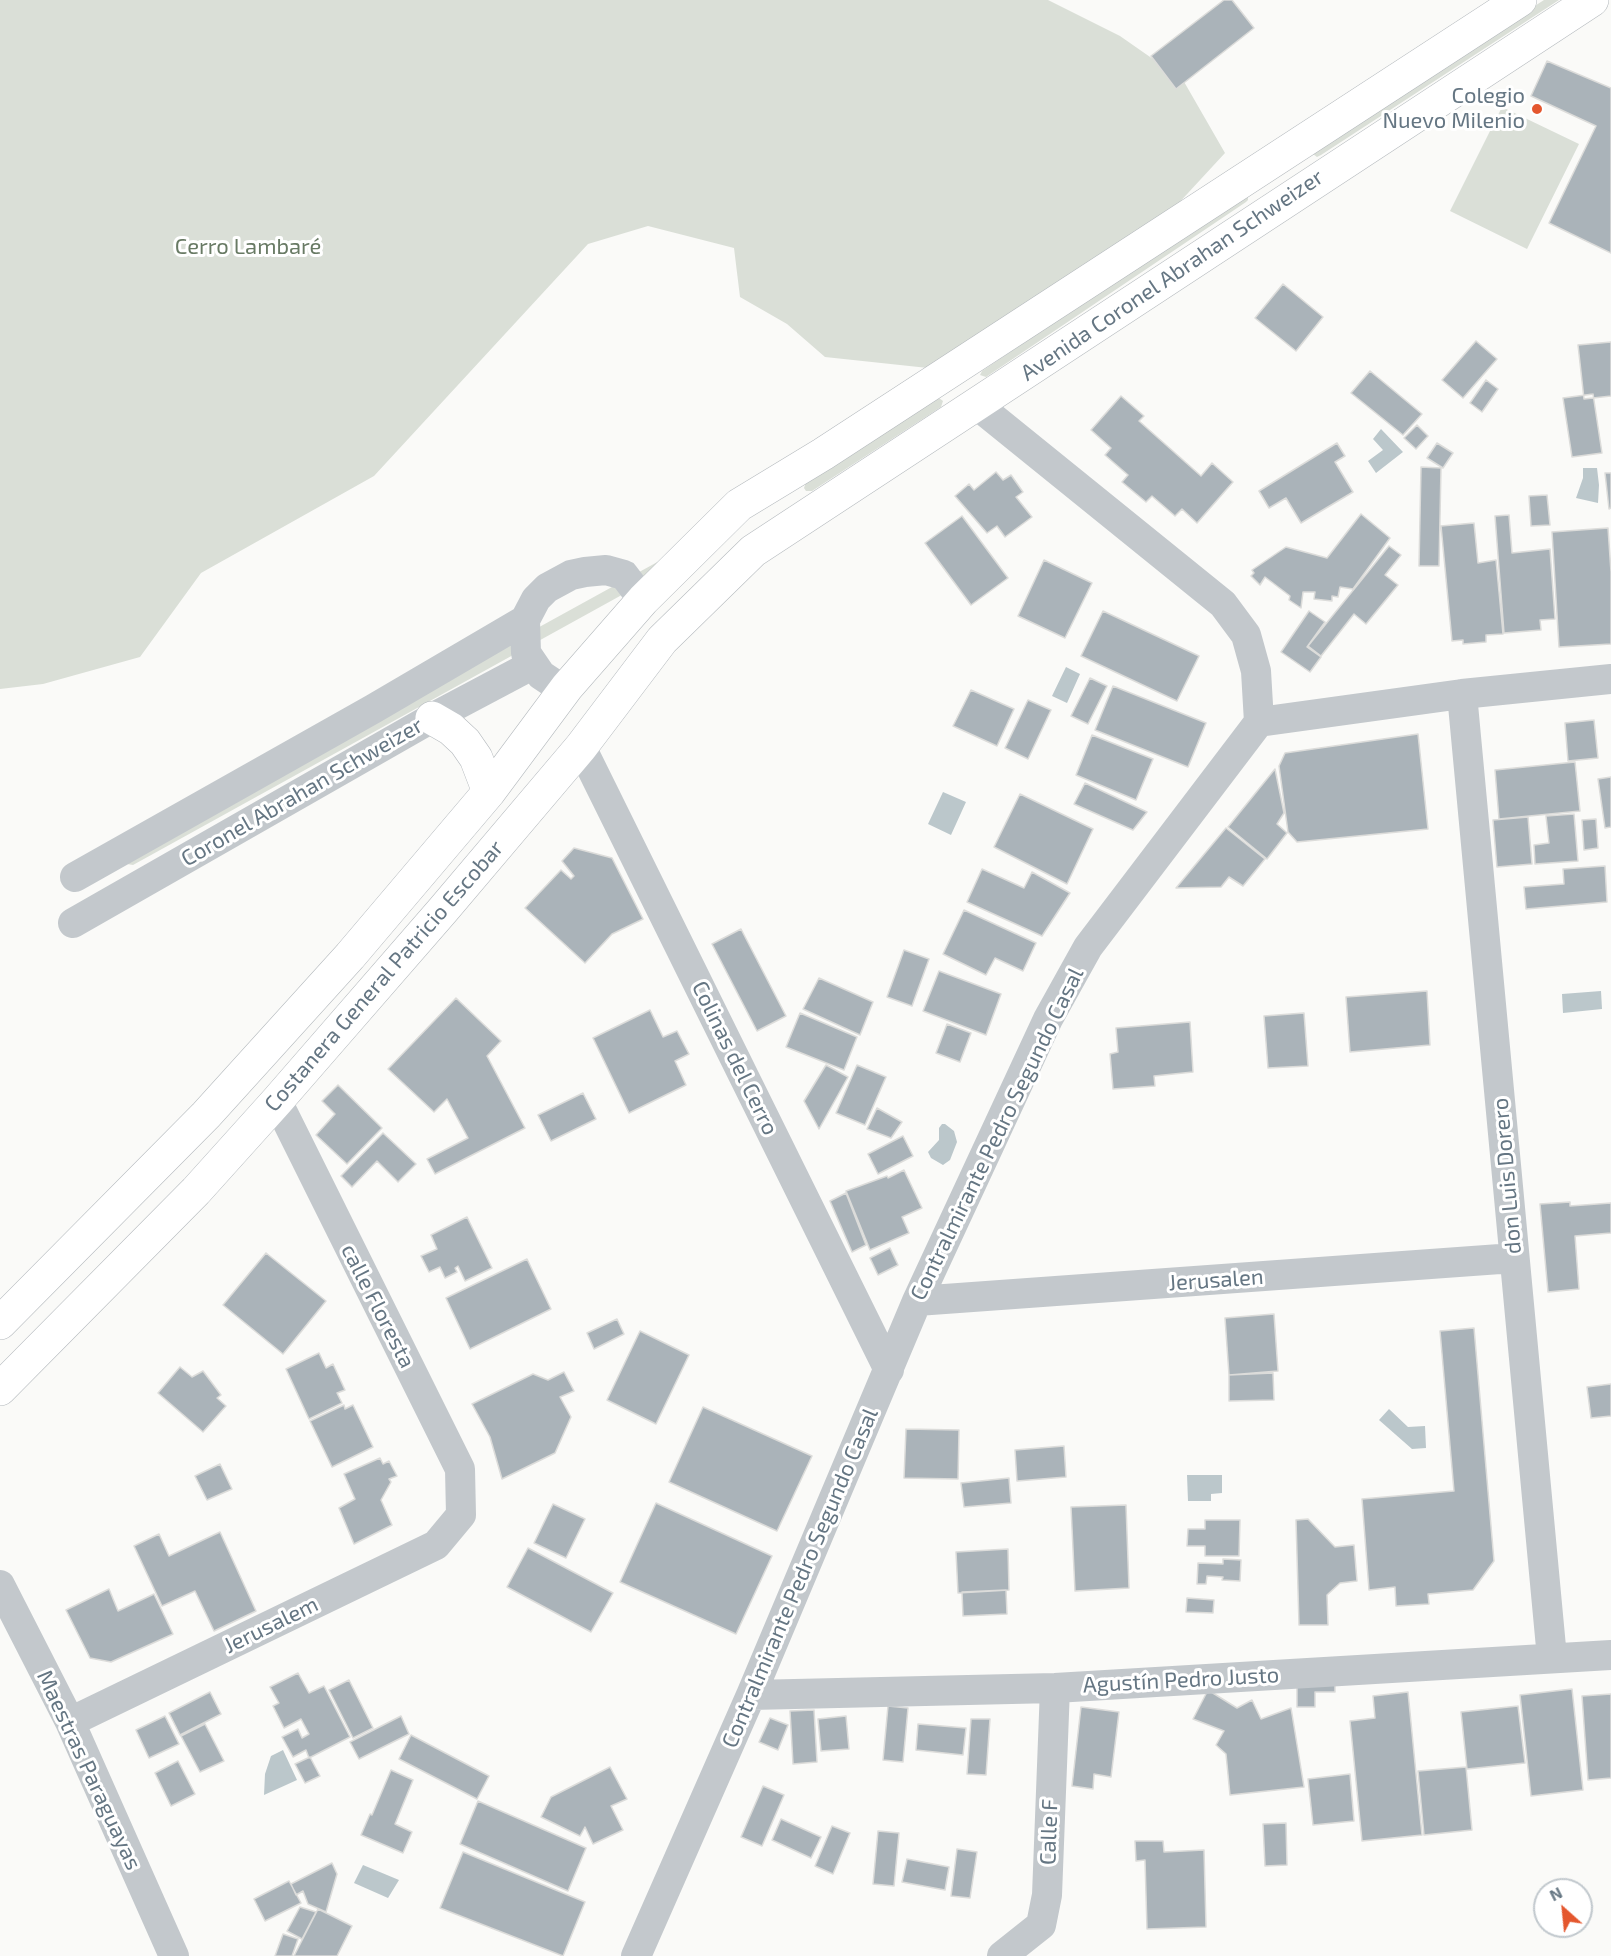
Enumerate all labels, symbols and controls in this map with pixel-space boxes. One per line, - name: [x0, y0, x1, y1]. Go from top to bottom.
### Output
- place label: Colegio Nuevo Milenio: [1382, 83, 1525, 134]
- marker: Colegio Nuevo Milenio: [1530, 102, 1544, 116]
- street label: Avenida Coronel Abrahan Schweizer: [1016, 164, 1328, 386]
- park label: Cerro Lambaré: [175, 234, 321, 260]
- street label: Coronel Abrahan Schweizer: [176, 712, 428, 872]
- street label: Costanera General Patricio Escobar: [259, 835, 509, 1117]
- street label: Contralmirante Pedro Segundo Casal: [905, 964, 1089, 1304]
- street label: Colinas del Cerro: [686, 977, 784, 1139]
- street label: don Luis Dorero: [1487, 1097, 1527, 1255]
- street label: calle Floresta: [335, 1240, 421, 1372]
- street label: Jerusalen: [1168, 1264, 1264, 1296]
- street label: Contralmirante Pedro Segundo Casal: [716, 1404, 884, 1752]
- street label: Jerusalem: [220, 1591, 322, 1659]
- street label: Agustín Pedro Justo: [1082, 1662, 1280, 1698]
- street label: Maestras Paraguayas: [31, 1666, 147, 1874]
- street label: Calle F: [1035, 1798, 1063, 1866]
- north arrow: [1533, 1878, 1593, 1938]
- text: N: [1546, 1882, 1565, 1904]

